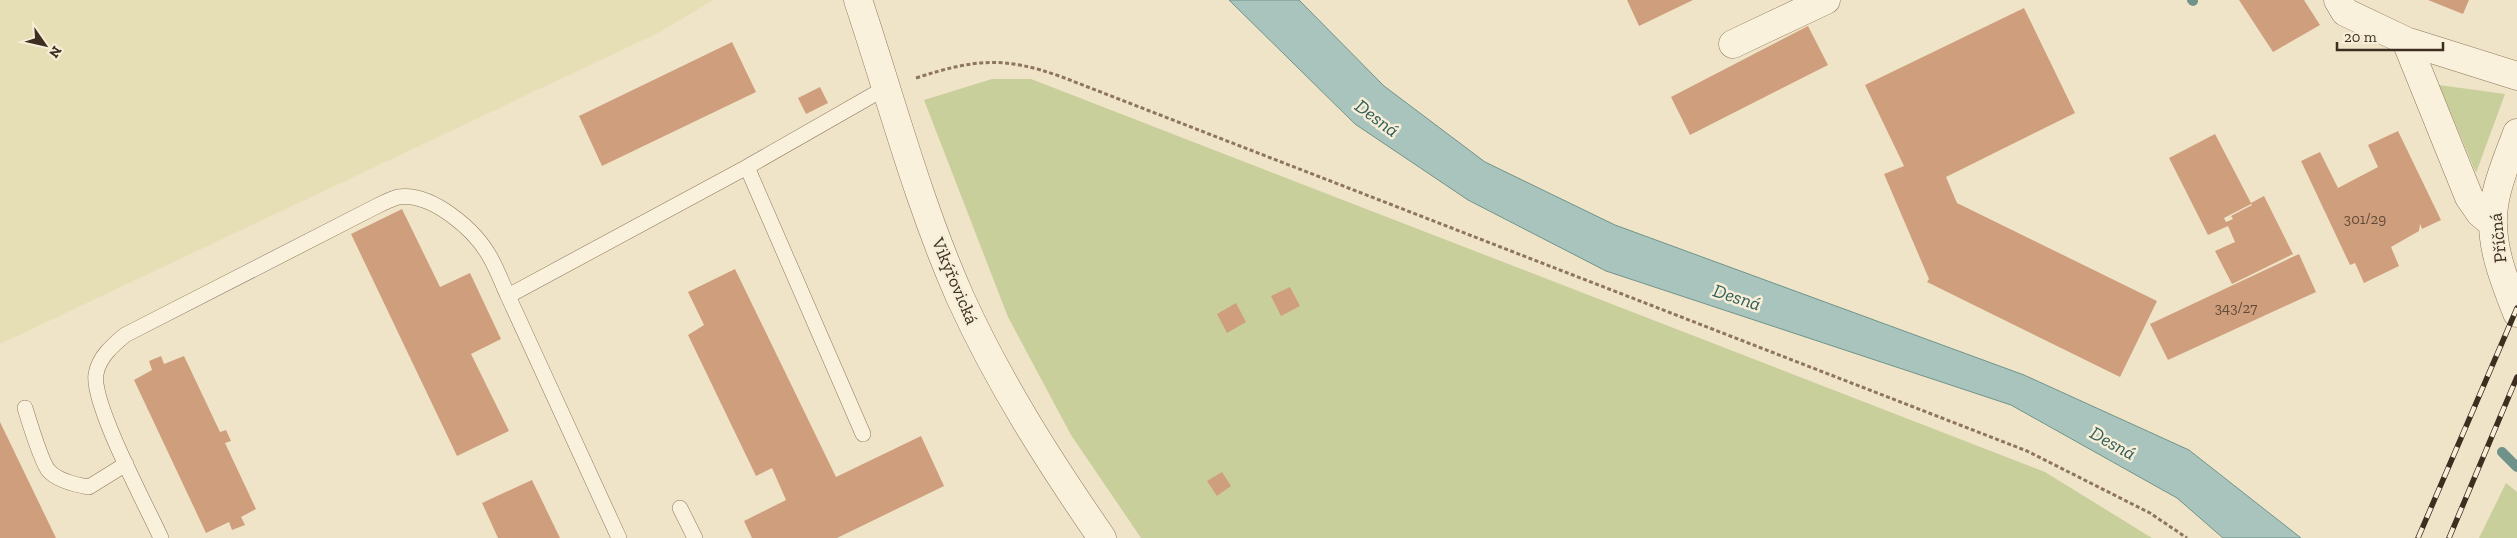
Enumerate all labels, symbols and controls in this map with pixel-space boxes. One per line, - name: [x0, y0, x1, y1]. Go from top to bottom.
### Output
- north arrow: [20, 20, 70, 70]
- scale bar: [2337, 20, 2443, 52]
- text: 20 m: [2344, 28, 2377, 46]
- text: N: [45, 43, 65, 61]
- water label: Desná: [1351, 94, 1403, 142]
- house number: 301/29: [2344, 210, 2386, 228]
- street label: Příčná: [2484, 212, 2512, 264]
- street label: Vikýřovická: [927, 233, 983, 328]
- water label: Desná: [1710, 279, 1764, 315]
- house number: 343/27: [2215, 299, 2257, 317]
- water label: Desná: [2086, 421, 2140, 465]

